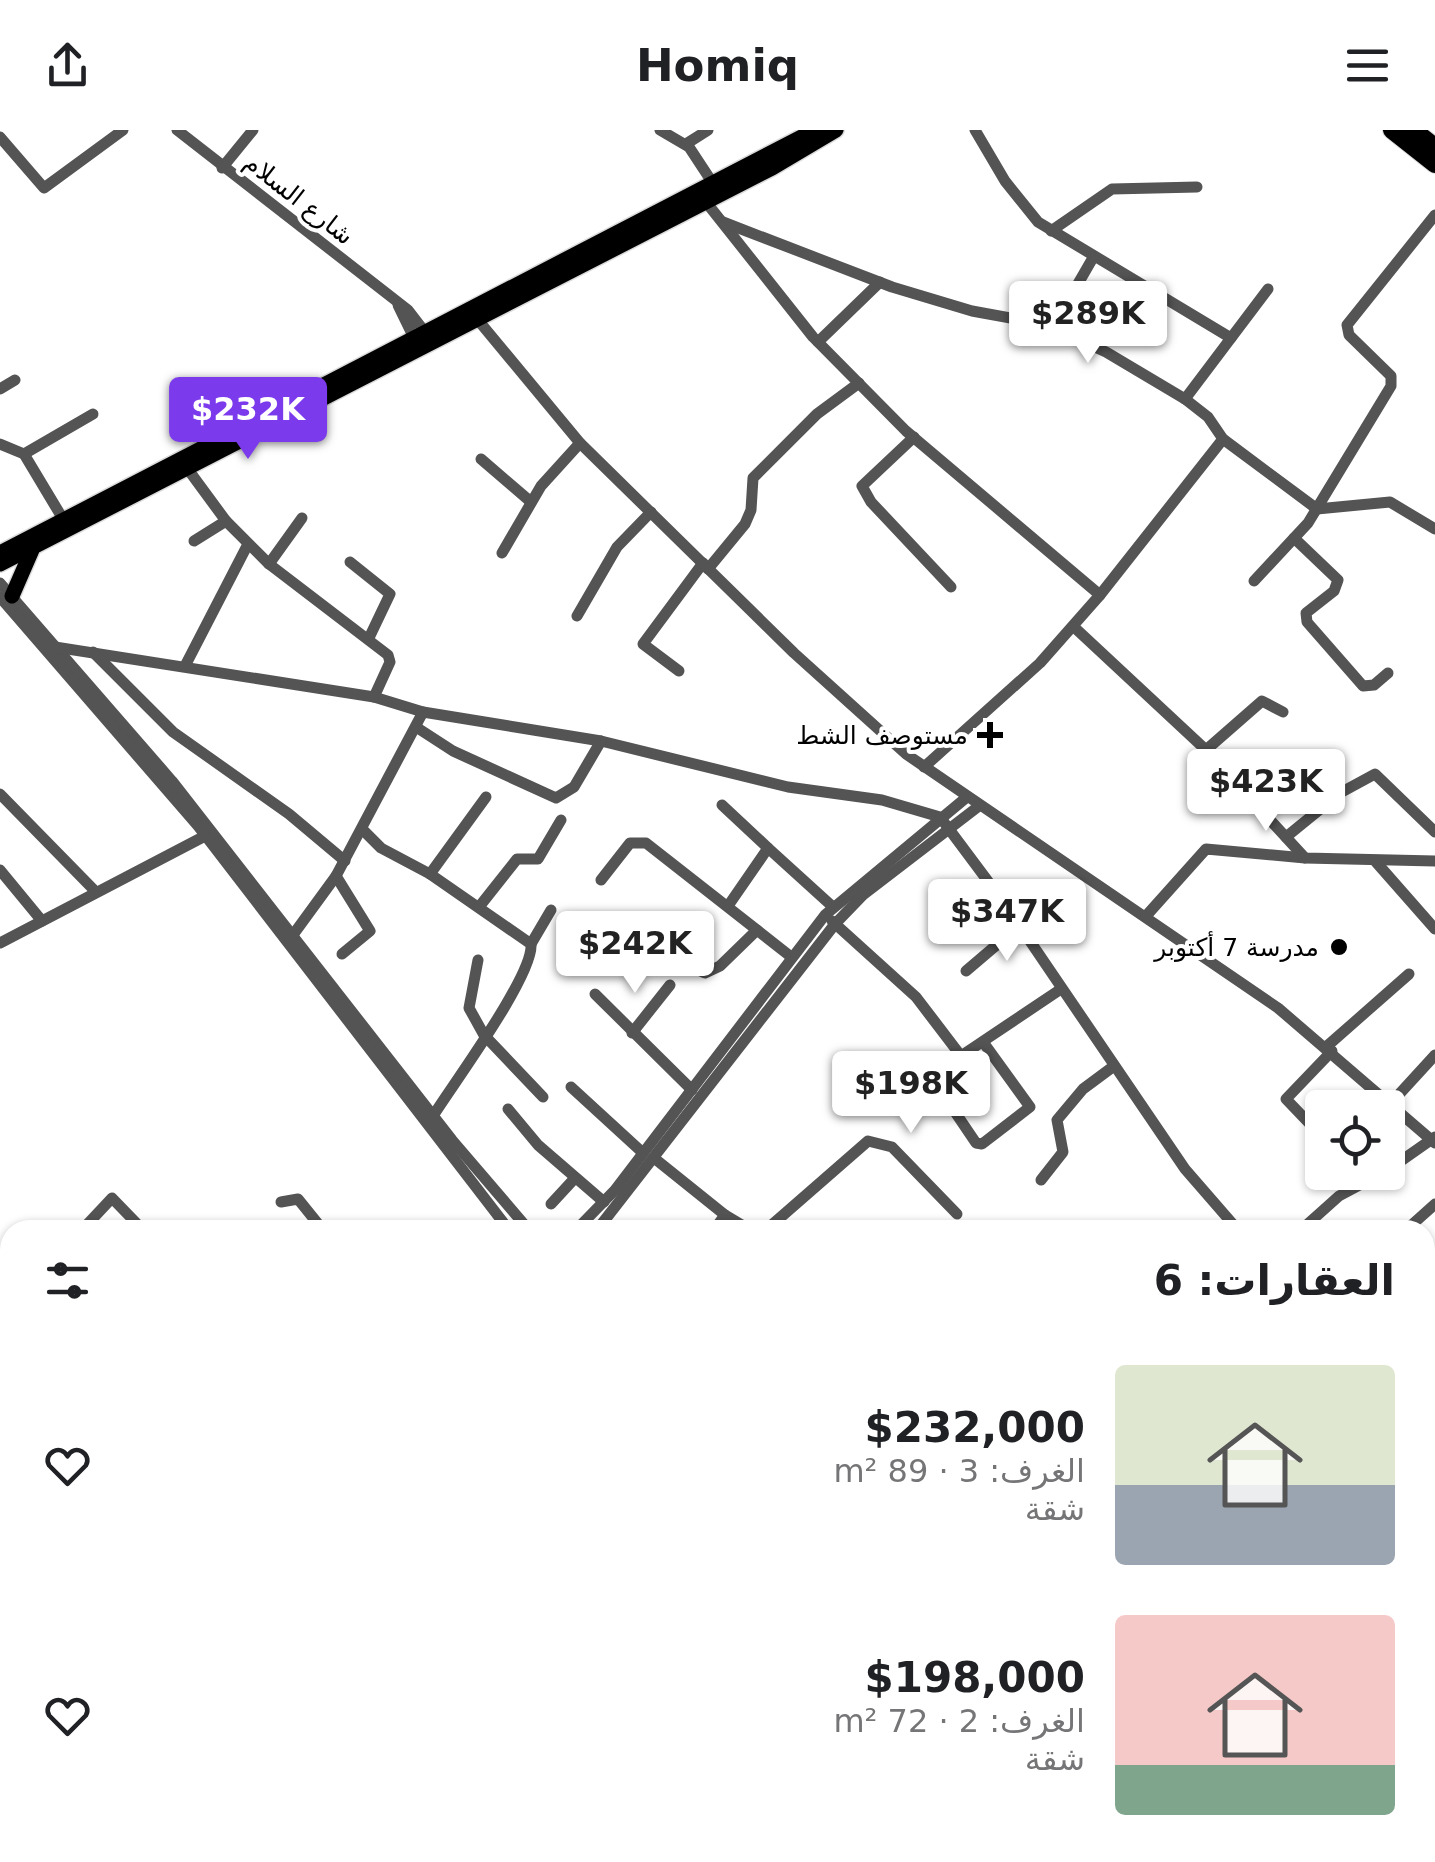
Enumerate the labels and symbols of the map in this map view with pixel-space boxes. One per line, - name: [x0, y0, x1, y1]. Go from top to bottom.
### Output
- street label: شارع السلام: [239, 147, 359, 251]
- pin: $289K: [1018, 281, 1158, 366]
- pin: $232K: [178, 377, 318, 462]
- place label: مستوصف الشط: [796, 721, 968, 750]
- marker: مستوصف الشط: [977, 722, 1003, 748]
- pin: $423K: [1196, 749, 1336, 834]
- pin: $347K: [937, 879, 1077, 964]
- pin: $242K: [565, 911, 705, 996]
- place label: مدرسة 7 أكتوبر: [1152, 930, 1319, 962]
- marker: مدرسة 7 أكتوبر: [1328, 936, 1350, 958]
- pin: $198K: [841, 1051, 981, 1136]

